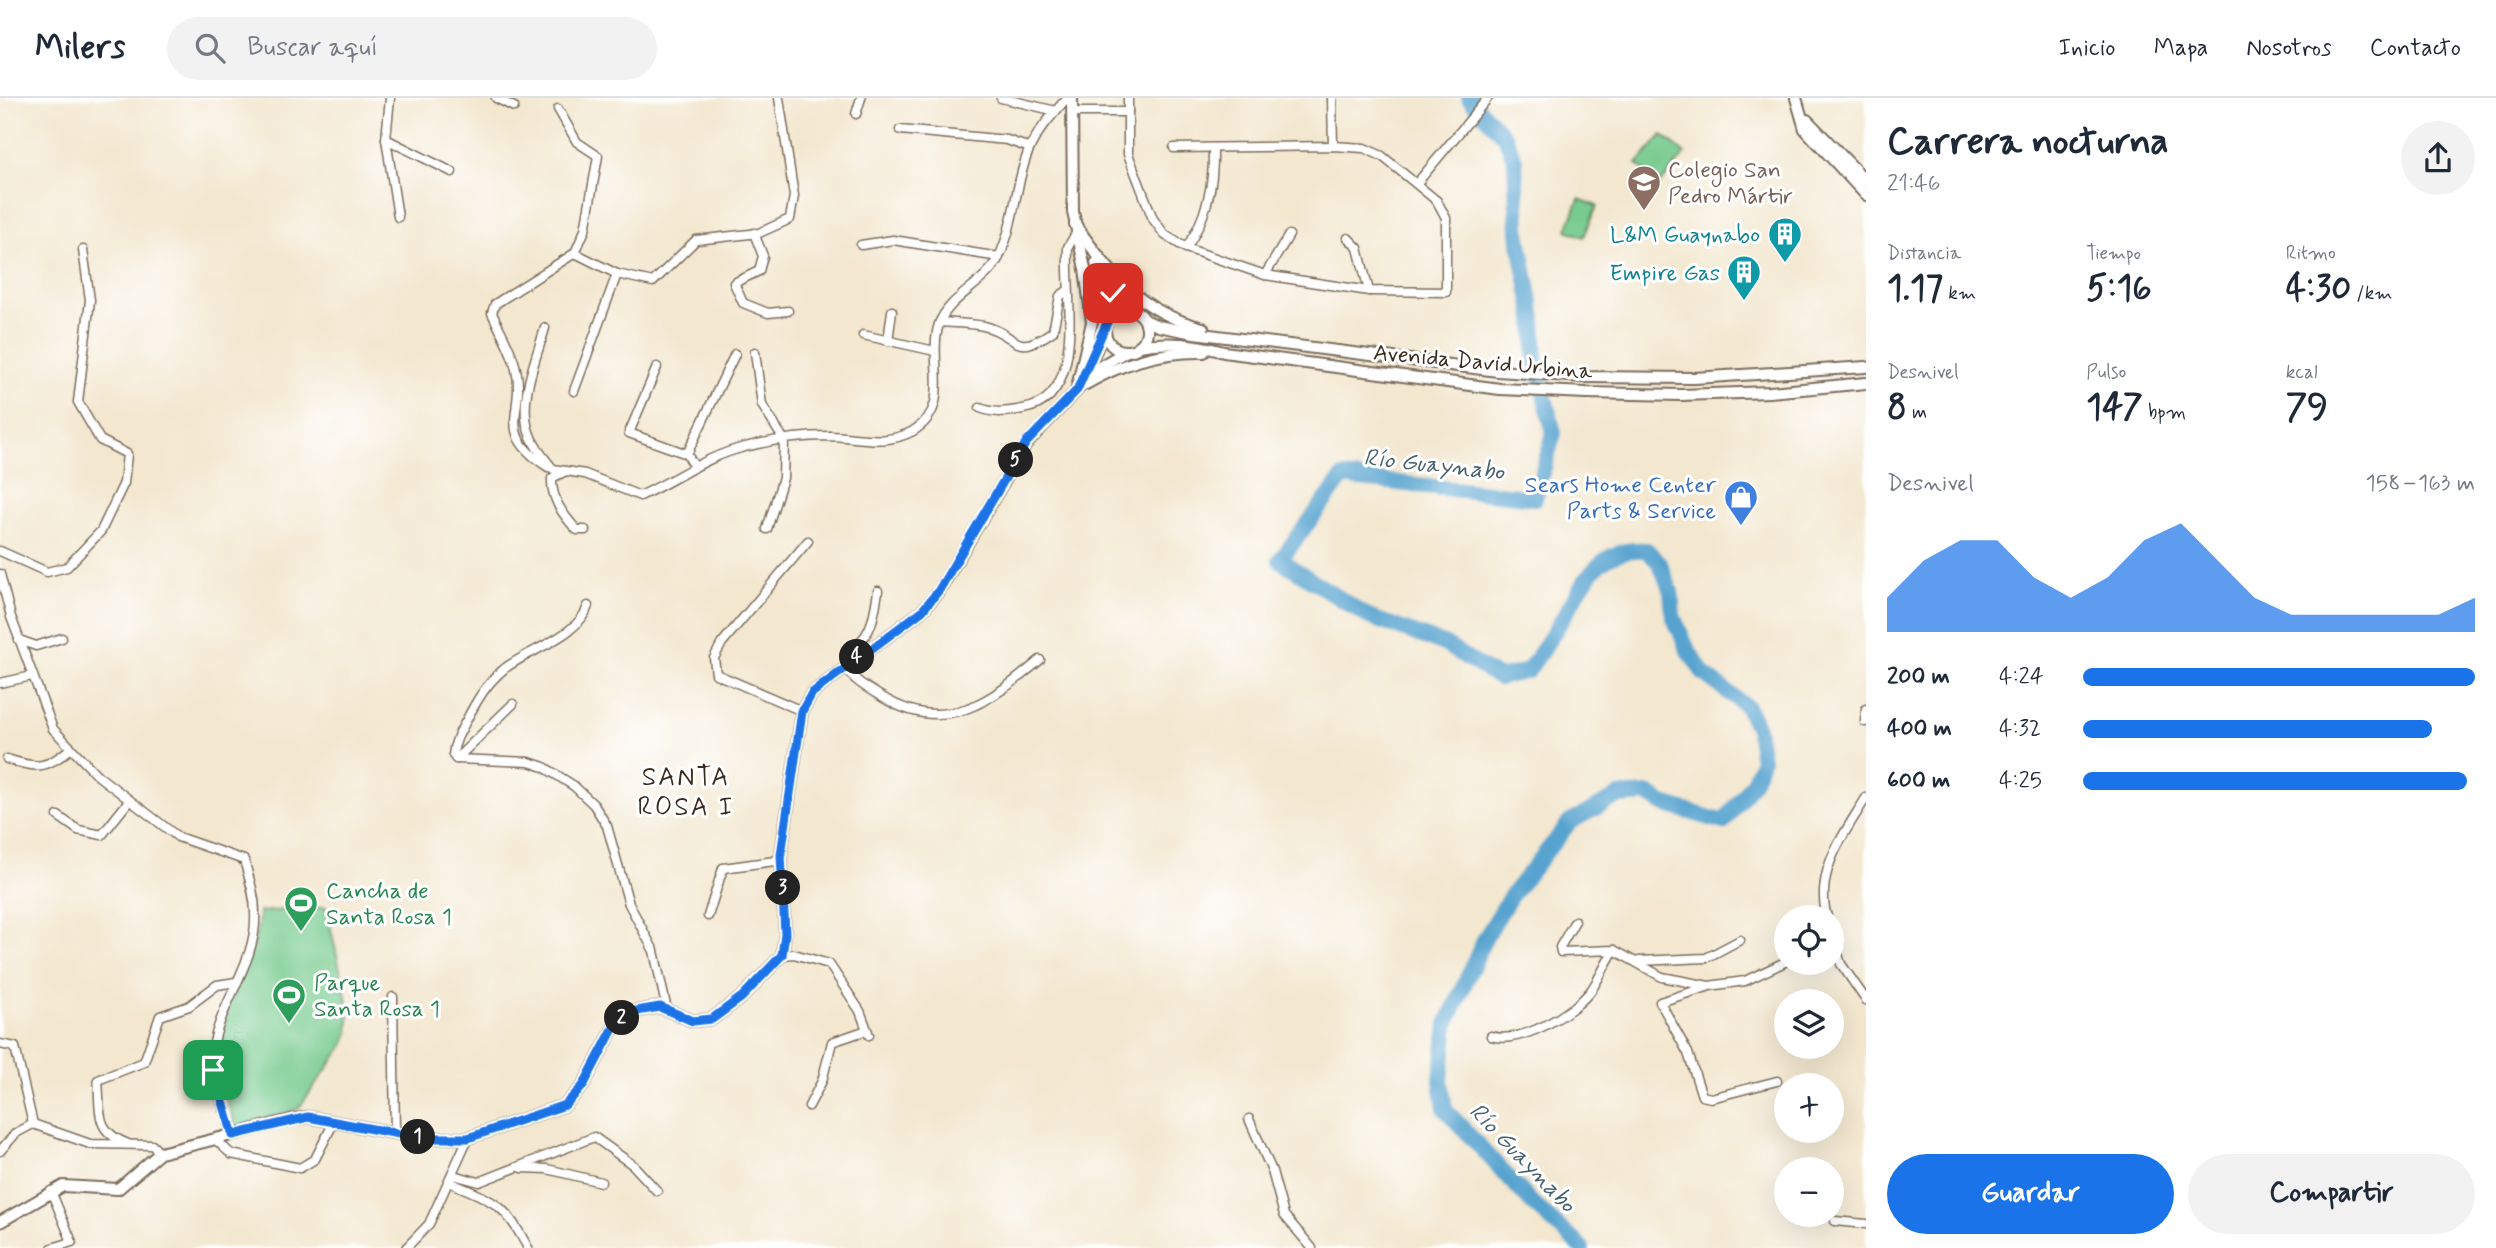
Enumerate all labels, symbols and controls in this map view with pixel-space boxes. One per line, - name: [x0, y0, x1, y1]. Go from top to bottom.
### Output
- search box: [167, 17, 657, 80]
- text: Milers: [35, 26, 125, 70]
- icon: search: [191, 29, 229, 67]
- text: Buscar aquí: [247, 31, 378, 65]
- text: Inicio: [2058, 33, 2116, 64]
- text: Mapa: [2154, 33, 2208, 64]
- text: Nosotros: [2246, 33, 2332, 64]
- text: Contacto: [2370, 33, 2461, 64]
- text: Carrera nocturna: [1887, 118, 2169, 167]
- button: share: [2401, 121, 2475, 195]
- place label: Colegio San Pedro Mártir: [1668, 156, 1793, 212]
- school or university icon: Colegio San Pedro Mártir: [1625, 163, 1663, 212]
- text: 21:46: [1887, 169, 1940, 199]
- building icon: L&M Guaynabo: [1766, 215, 1804, 264]
- place label: L&M Guaynabo: [1610, 221, 1760, 251]
- text: Distancia: [1887, 241, 1961, 266]
- text: Tiempo: [2086, 241, 2141, 266]
- text: Ritmo: [2286, 241, 2336, 266]
- building icon: Empire Gas: [1725, 253, 1763, 302]
- place label: Empire Gas: [1610, 259, 1720, 289]
- pin: [1083, 263, 1143, 323]
- text: 1.17: [1887, 266, 1943, 312]
- text: 5:16: [2086, 266, 2152, 312]
- text: 4:30: [2286, 266, 2351, 312]
- icon: check: [1094, 274, 1132, 312]
- text: km: [1943, 281, 1976, 306]
- text: /km: [2351, 281, 2392, 306]
- street label: Avenida David Urbina: [1372, 338, 1594, 388]
- text: Desnivel: [1887, 360, 1959, 385]
- text: Pulso: [2086, 360, 2126, 385]
- text: kcal: [2286, 360, 2318, 385]
- text: 8: [1887, 385, 1907, 431]
- text: 147: [2086, 385, 2143, 431]
- text: 79: [2286, 385, 2328, 431]
- text: m: [1907, 400, 1927, 425]
- text: bpm: [2143, 400, 2186, 425]
- pin: 5: [998, 442, 1034, 478]
- water label: Río Guaynabo: [1362, 443, 1507, 488]
- text: 5: [1010, 447, 1021, 472]
- text: Desnivel: [1887, 469, 1974, 499]
- text: 158–163 m: [2365, 469, 2475, 499]
- place label: Sears Home Center Parts & Service: [1525, 471, 1716, 527]
- shop icon: Sears Home Center Parts & Service: [1722, 478, 1760, 527]
- pin: 4: [840, 640, 874, 674]
- text: 4: [851, 644, 862, 669]
- text: 200 m: [1887, 662, 1950, 692]
- text: 4:24: [1999, 662, 2044, 692]
- text: 400 m: [1887, 714, 1952, 744]
- text: 4:32: [1999, 714, 2041, 744]
- district label: SANTA ROSA I: [638, 761, 734, 825]
- text: 600 m: [1887, 766, 1950, 796]
- text: 4:25: [1999, 766, 2042, 796]
- pin: 3: [766, 870, 800, 906]
- text: 3: [778, 875, 787, 900]
- place label: Cancha de Santa Rosa 1: [326, 877, 452, 933]
- sports icon: Cancha de Santa Rosa 1: [282, 884, 320, 933]
- map controls: [1774, 905, 1844, 1227]
- button: locate: [1774, 905, 1844, 975]
- place label: Parque Santa Rosa 1: [314, 969, 440, 1025]
- sports icon: Parque Santa Rosa 1: [270, 976, 308, 1025]
- button: layers: [1774, 989, 1844, 1059]
- pin: 2: [604, 1000, 640, 1035]
- text: 2: [617, 1005, 626, 1030]
- pin: [183, 1040, 243, 1100]
- icon: arrive: [194, 1051, 232, 1089]
- button: +: [1774, 1073, 1844, 1143]
- water label: Río Guaynabo: [1462, 1097, 1583, 1220]
- pin: 1: [400, 1119, 436, 1154]
- text: 1: [413, 1124, 422, 1149]
- button: Guardar: [1887, 1154, 2174, 1234]
- button: Compartir: [2188, 1154, 2475, 1234]
- button: −: [1774, 1157, 1844, 1227]

